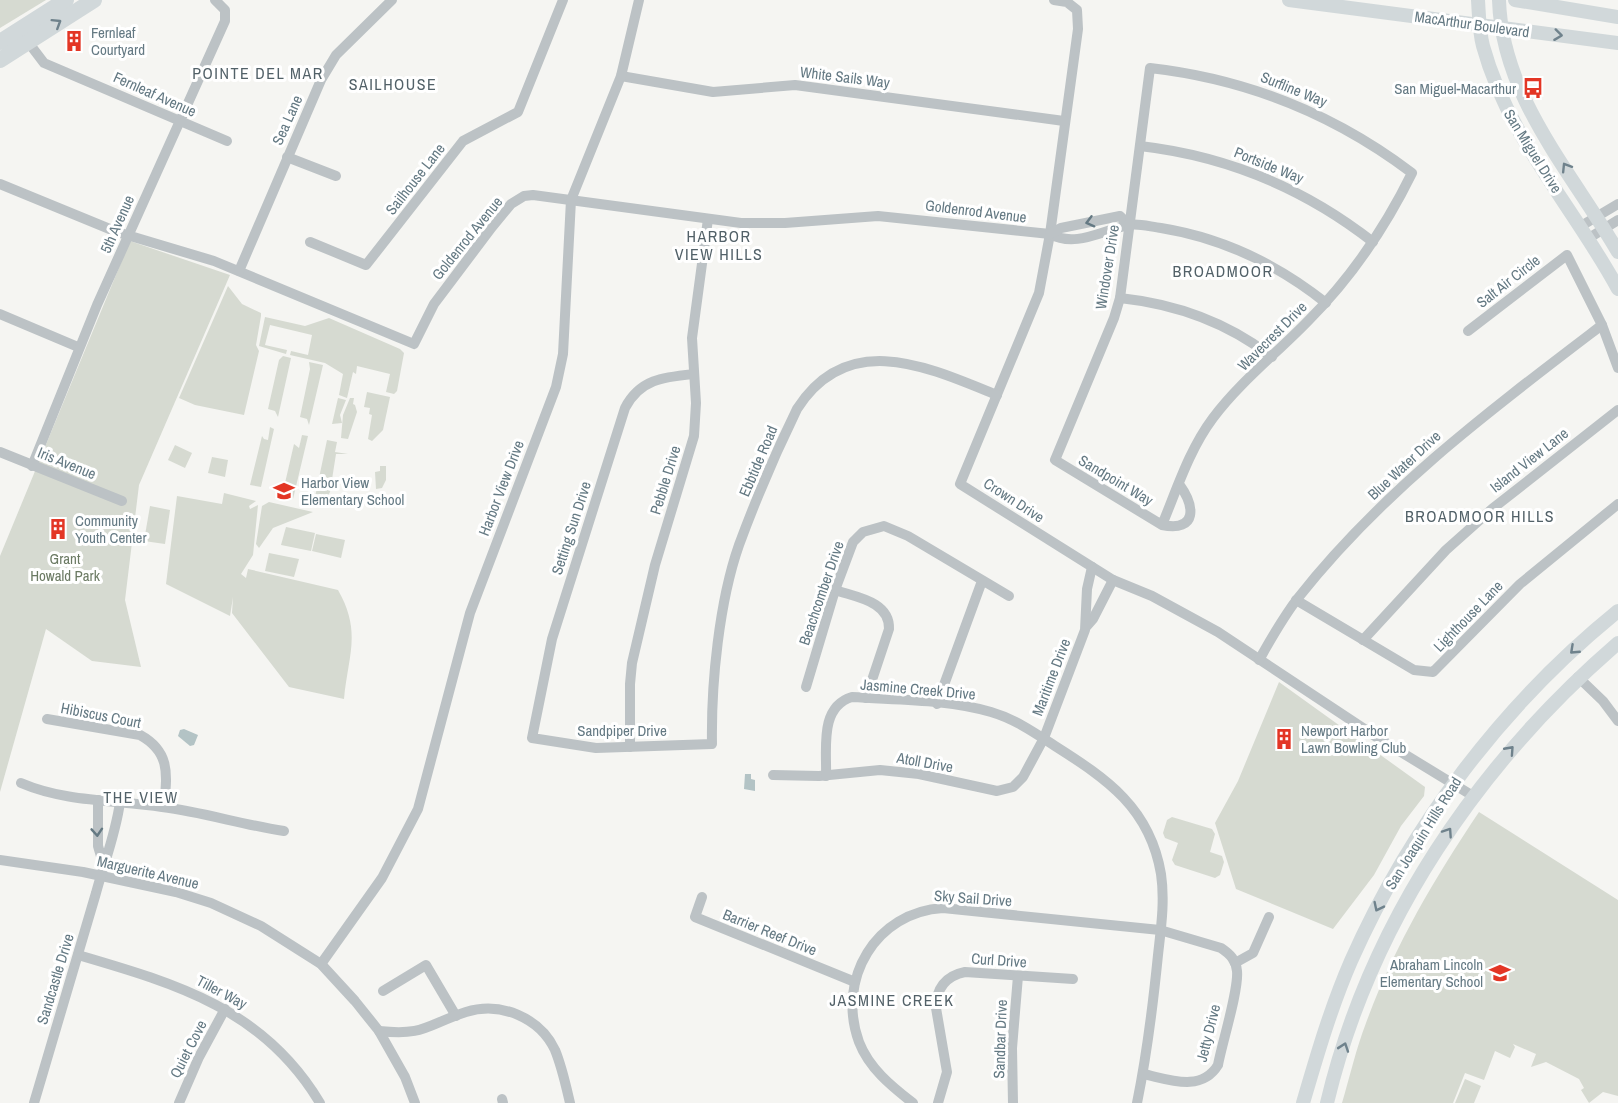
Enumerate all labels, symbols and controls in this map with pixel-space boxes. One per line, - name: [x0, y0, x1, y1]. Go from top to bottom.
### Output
- street label: MacArthur Boulevard: [1413, 6, 1531, 42]
- one-way arrow: [51, 19, 61, 31]
- place label: Fernleaf Courtyard: [91, 22, 145, 60]
- building icon: Fernleaf Courtyard: [62, 29, 86, 53]
- one-way arrow: [1554, 29, 1563, 41]
- street label: White Sails Way: [799, 61, 892, 93]
- district label: POINTE DEL MAR: [192, 62, 324, 84]
- street label: Fernleaf Avenue: [110, 66, 200, 122]
- street label: Surfline Way: [1258, 66, 1331, 112]
- district label: SAILHOUSE: [349, 73, 437, 95]
- bus stop icon: San Miguel-Macarthur: [1521, 76, 1545, 100]
- place label: San Miguel-Macarthur: [1394, 78, 1516, 99]
- street label: Sea Lane: [267, 92, 307, 148]
- street label: San Miguel Drive: [1499, 105, 1567, 197]
- street label: Sailhouse Lane: [380, 139, 450, 219]
- street label: Portside Way: [1231, 142, 1308, 189]
- one-way arrow: [1562, 163, 1573, 174]
- street label: 5th Avenue: [95, 192, 139, 256]
- street label: Goldenrod Avenue: [427, 192, 507, 284]
- street label: Goldenrod Avenue: [924, 194, 1028, 228]
- one-way arrow: [1085, 215, 1095, 228]
- street label: Windover Drive: [1090, 223, 1124, 311]
- district label: HARBOR VIEW HILLS: [675, 225, 763, 265]
- street label: Salt Air Circle: [1472, 249, 1544, 312]
- district label: BROADMOOR: [1173, 260, 1273, 282]
- street label: Wavecrest Drive: [1233, 296, 1312, 375]
- street label: Ebbtide Road: [734, 422, 782, 500]
- street label: Island View Lane: [1485, 423, 1573, 497]
- street label: Blue Water Drive: [1363, 425, 1445, 504]
- street label: Harbor View Drive: [473, 437, 529, 539]
- street label: Iris Avenue: [35, 442, 100, 484]
- street label: Pebble Drive: [645, 443, 685, 517]
- street label: Sandpoint Way: [1075, 449, 1158, 511]
- place label: Harbor View Elementary School: [301, 472, 404, 510]
- street label: Crown Drive: [980, 473, 1049, 528]
- street label: Setting Sun Drive: [546, 478, 596, 577]
- school or university icon: Harbor View Elementary School: [272, 479, 296, 503]
- district label: BROADMOOR HILLS: [1405, 505, 1555, 527]
- place label: Community Youth Center: [75, 510, 147, 548]
- building icon: Community Youth Center: [46, 517, 70, 541]
- street label: Beachcomber Drive: [793, 538, 849, 648]
- park label: Grant Howald Park: [30, 548, 101, 586]
- street label: Lighthouse Lane: [1429, 576, 1507, 656]
- street label: Maritime Drive: [1027, 635, 1075, 719]
- one-way arrow: [1570, 643, 1581, 654]
- street label: Jasmine Creek Drive: [860, 674, 977, 705]
- street label: Hibiscus Court: [59, 697, 143, 733]
- street label: Sandpiper Drive: [577, 720, 667, 741]
- place label: Newport Harbor Lawn Bowling Club: [1301, 720, 1406, 758]
- building icon: Newport Harbor Lawn Bowling Club: [1272, 727, 1296, 751]
- one-way arrow: [1503, 746, 1514, 757]
- street label: Atoll Drive: [894, 747, 955, 777]
- street label: San Joaquin Hills Road: [1380, 773, 1466, 893]
- district label: THE VIEW: [103, 786, 179, 808]
- one-way arrow: [90, 827, 103, 836]
- one-way arrow: [1441, 827, 1452, 838]
- street label: Marguerite Avenue: [95, 850, 201, 894]
- street label: Sky Sail Drive: [933, 885, 1013, 911]
- one-way arrow: [1374, 900, 1386, 911]
- street label: Barrier Reef Drive: [720, 904, 820, 960]
- street label: Sandcastle Drive: [31, 931, 79, 1027]
- street label: Curl Drive: [971, 948, 1027, 972]
- place label: Abraham Lincoln Elementary School: [1380, 954, 1483, 992]
- school or university icon: Abraham Lincoln Elementary School: [1488, 961, 1512, 985]
- street label: Tiller Way: [193, 970, 252, 1014]
- district label: JASMINE CREEK: [829, 989, 955, 1011]
- street label: Sandbar Drive: [988, 999, 1012, 1079]
- street label: Jetty Drive: [1191, 1002, 1225, 1064]
- street label: Quiet Cove: [165, 1016, 212, 1081]
- one-way arrow: [1337, 1042, 1350, 1053]

